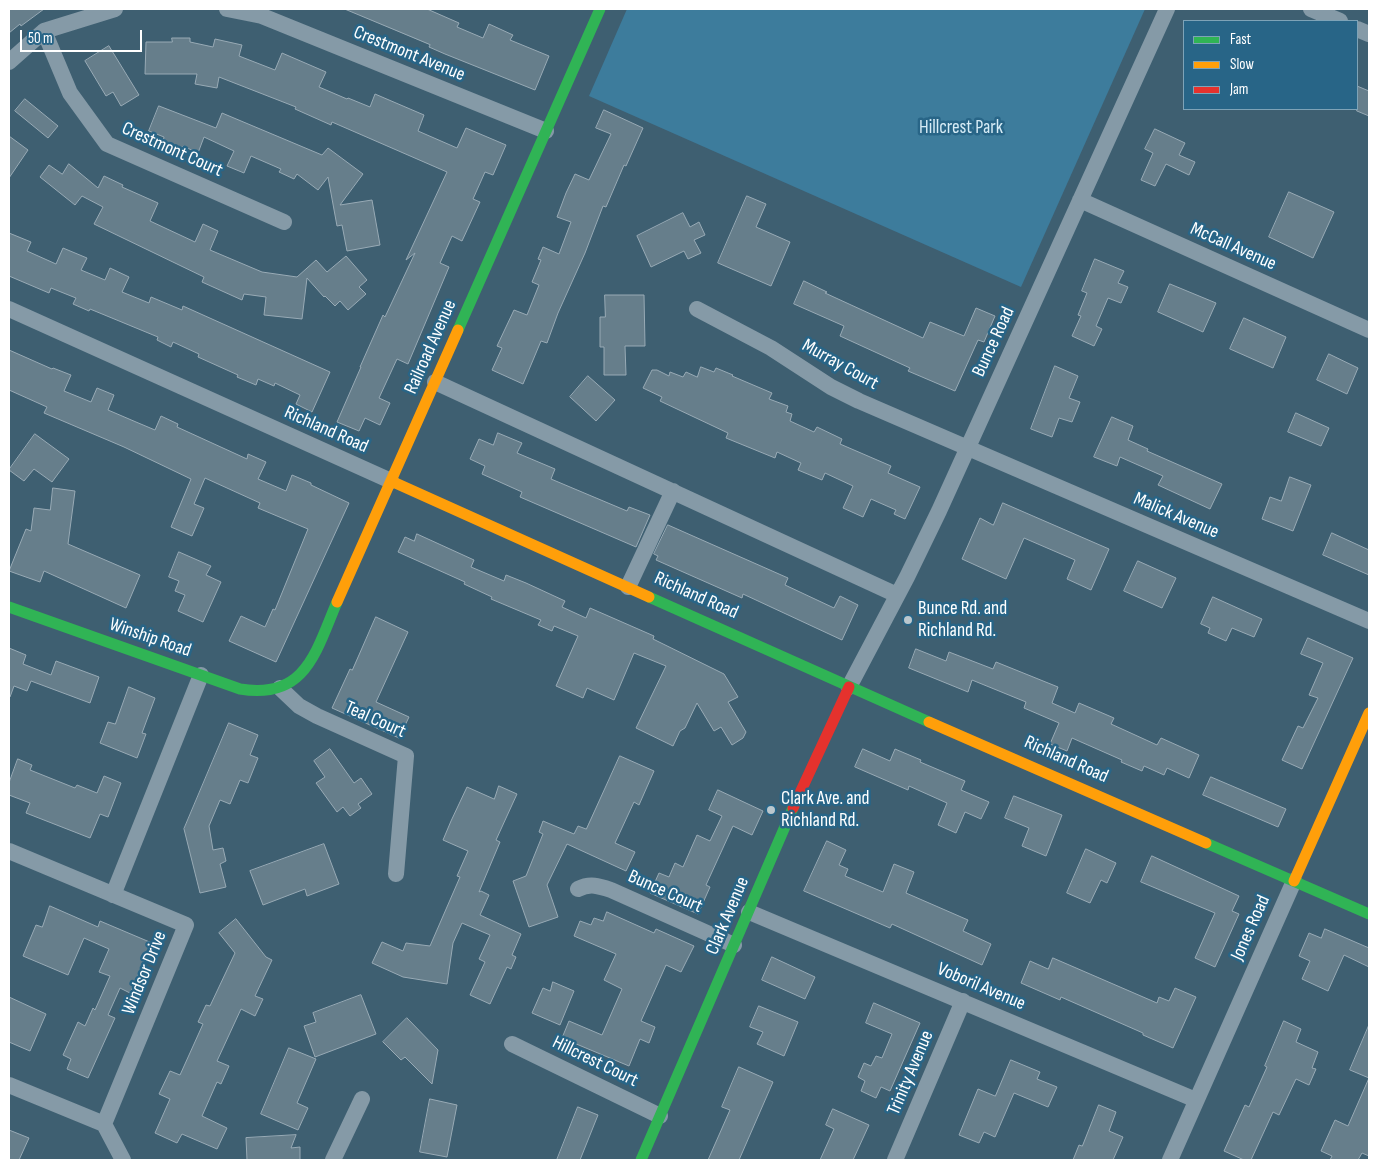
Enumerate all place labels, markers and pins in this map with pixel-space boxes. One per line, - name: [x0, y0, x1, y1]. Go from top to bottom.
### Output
- place label: Bunce Rd. and Richland Rd.: [918, 598, 1007, 642]
- marker: Bunce Rd. and Richland Rd.: [902, 614, 914, 626]
- place label: Clark Ave. and Richland Rd.: [781, 788, 870, 832]
- marker: Clark Ave. and Richland Rd.: [765, 804, 777, 816]

